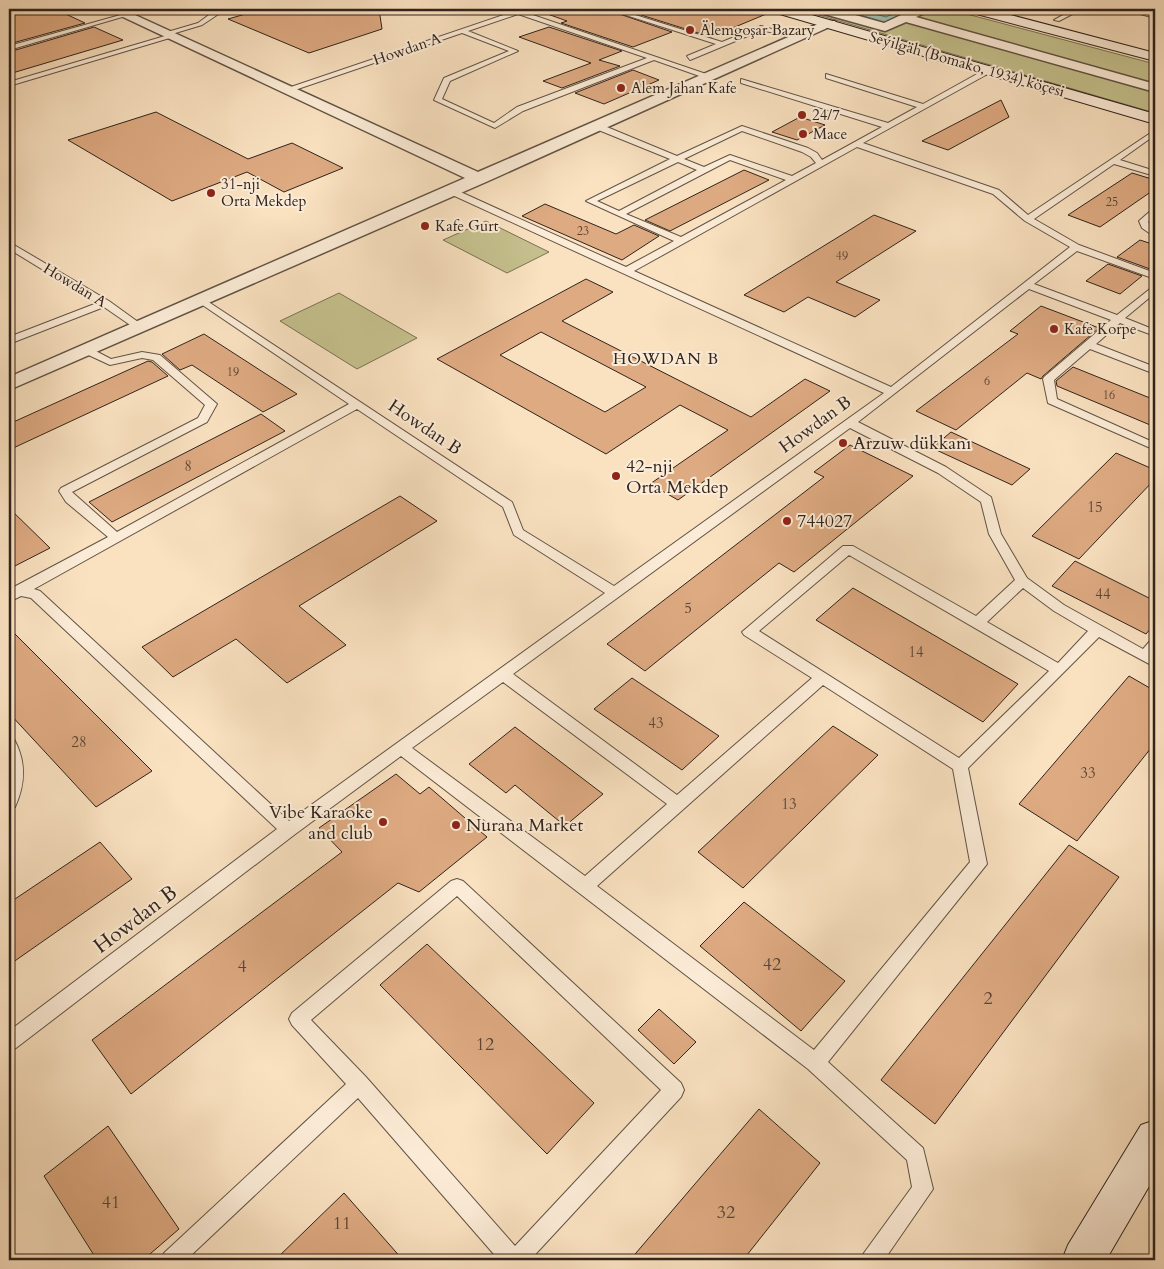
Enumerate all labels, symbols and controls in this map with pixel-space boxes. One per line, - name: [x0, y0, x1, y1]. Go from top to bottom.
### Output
- place label: Älemgoşar Bazary: [700, 20, 815, 40]
- marker: Älemgoşar Bazary: [684, 24, 696, 36]
- street label: Seýilgäh (Bomako, 1934) köçesi: [867, 26, 1067, 102]
- street label: Howdan A: [370, 28, 444, 70]
- place label: Alem Jahan Kafe: [631, 78, 737, 98]
- marker: Alem Jahan Kafe: [615, 82, 627, 94]
- place label: 24/7: [812, 105, 840, 125]
- marker: 24/7: [796, 109, 808, 121]
- place label: Mace: [813, 124, 847, 144]
- marker: Mace: [797, 128, 809, 140]
- place label: 31-nji Orta Mekdep: [221, 174, 306, 211]
- marker: 31-nji Orta Mekdep: [205, 187, 217, 199]
- house number: 25: [1106, 194, 1118, 210]
- place label: Kafe Gurt: [435, 216, 499, 236]
- marker: Kafe Gurt: [419, 220, 431, 232]
- house number: 23: [577, 223, 589, 239]
- house number: 49: [836, 248, 848, 264]
- street label: Howdan A: [40, 258, 111, 312]
- place label: Kafe Korpe: [1064, 319, 1137, 339]
- marker: Kafe Korpe: [1048, 323, 1060, 335]
- district label: HOWDAN B: [613, 348, 719, 370]
- house number: 19: [227, 364, 239, 380]
- house number: 6: [984, 373, 990, 389]
- house number: 16: [1103, 387, 1115, 403]
- street label: Howdan B: [774, 390, 857, 459]
- street label: Howdan B: [383, 394, 466, 461]
- place label: Arzuw dükkanı: [853, 431, 971, 456]
- marker: Arzuw dükkanı: [837, 437, 849, 449]
- place label: 42-nji Orta Mekdep: [626, 454, 729, 500]
- house number: 8: [184, 456, 192, 476]
- marker: 42-nji Orta Mekdep: [610, 470, 622, 482]
- house number: 15: [1087, 497, 1103, 517]
- place label: 744027: [797, 509, 852, 534]
- marker: 744027: [781, 515, 793, 527]
- house number: 44: [1095, 584, 1111, 604]
- house number: 5: [684, 598, 692, 618]
- house number: 14: [908, 642, 924, 662]
- house number: 43: [648, 713, 664, 733]
- house number: 28: [71, 732, 87, 752]
- house number: 33: [1080, 763, 1096, 783]
- house number: 13: [781, 794, 797, 814]
- place label: Vibe Karaoke and club: [269, 800, 373, 846]
- place label: Nurana Market: [466, 813, 584, 838]
- marker: Vibe Karaoke and club: [377, 816, 389, 828]
- marker: Nurana Market: [450, 819, 462, 831]
- street label: Howdan B: [88, 878, 183, 960]
- house number: 42: [763, 952, 781, 977]
- house number: 4: [237, 954, 247, 979]
- house number: 2: [983, 986, 993, 1011]
- house number: 12: [476, 1032, 494, 1057]
- house number: 41: [102, 1190, 120, 1215]
- house number: 32: [717, 1200, 735, 1225]
- house number: 11: [333, 1211, 351, 1236]

